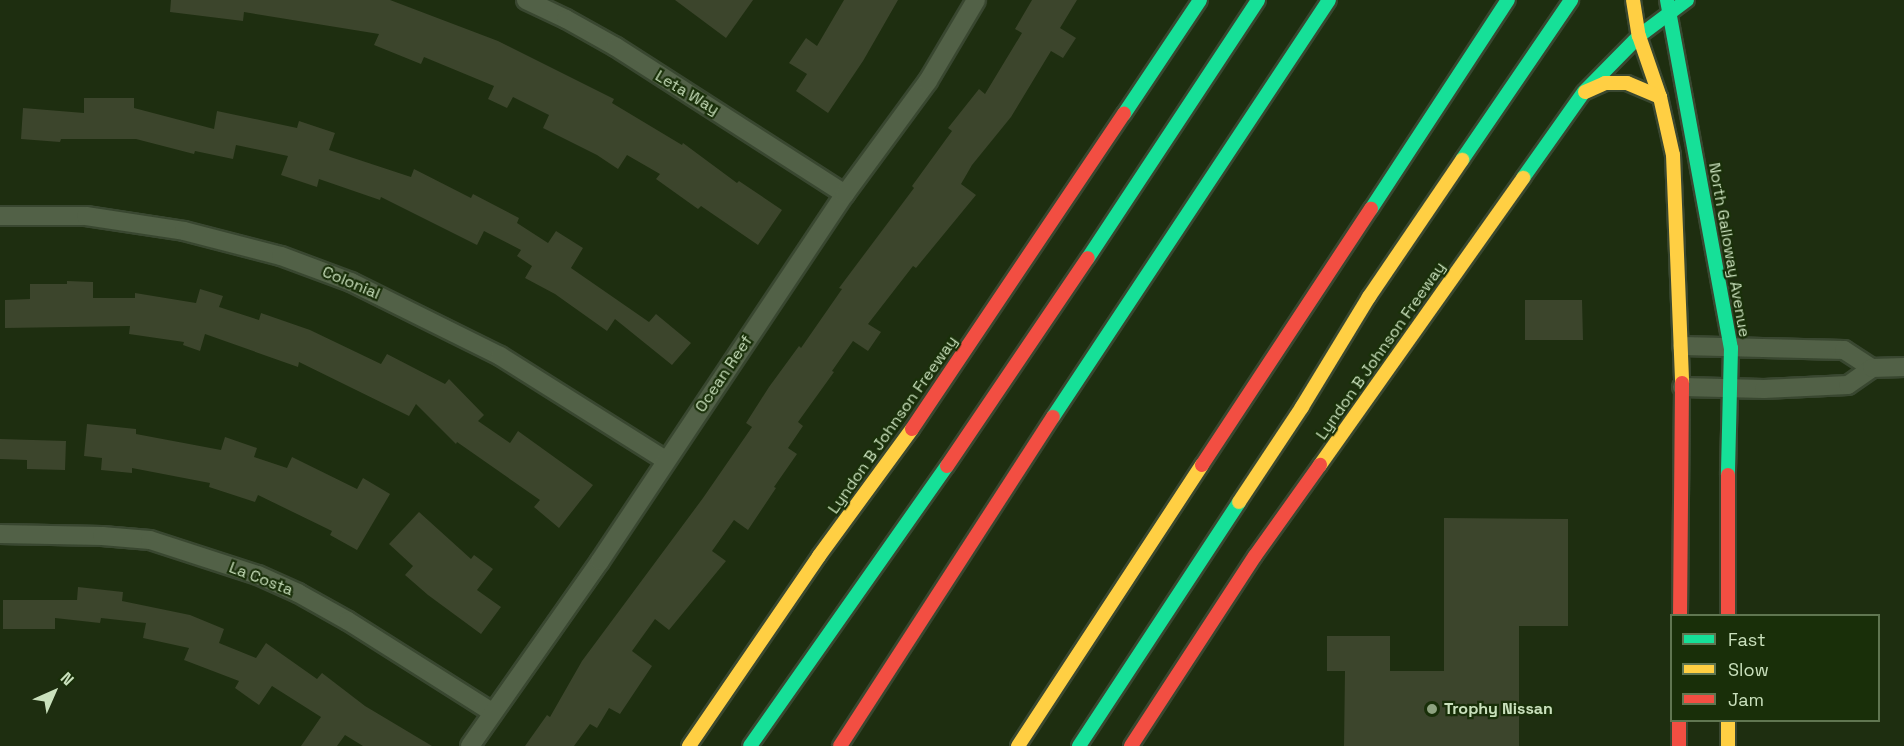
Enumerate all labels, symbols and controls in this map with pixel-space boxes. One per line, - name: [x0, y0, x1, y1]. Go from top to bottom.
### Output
- street label: Leta Way: [652, 66, 722, 120]
- street label: North Galloway Avenue: [1704, 161, 1754, 339]
- street label: Lyndon B Johnson Freeway: [1312, 258, 1450, 444]
- street label: Colonial: [319, 262, 383, 304]
- street label: Ocean Reef: [691, 332, 757, 416]
- street label: Lyndon B Johnson Freeway: [824, 332, 962, 518]
- street label: La Costa: [226, 558, 296, 600]
- legend: [1670, 614, 1880, 722]
- text: Fast: [1728, 628, 1765, 651]
- text: Slow: [1728, 658, 1769, 681]
- north arrow: [24, 662, 84, 722]
- text: N: [56, 668, 78, 690]
- text: Jam: [1728, 688, 1764, 711]
- place label: Trophy Nissan: [1444, 699, 1553, 719]
- marker: Trophy Nissan: [1425, 702, 1439, 716]

